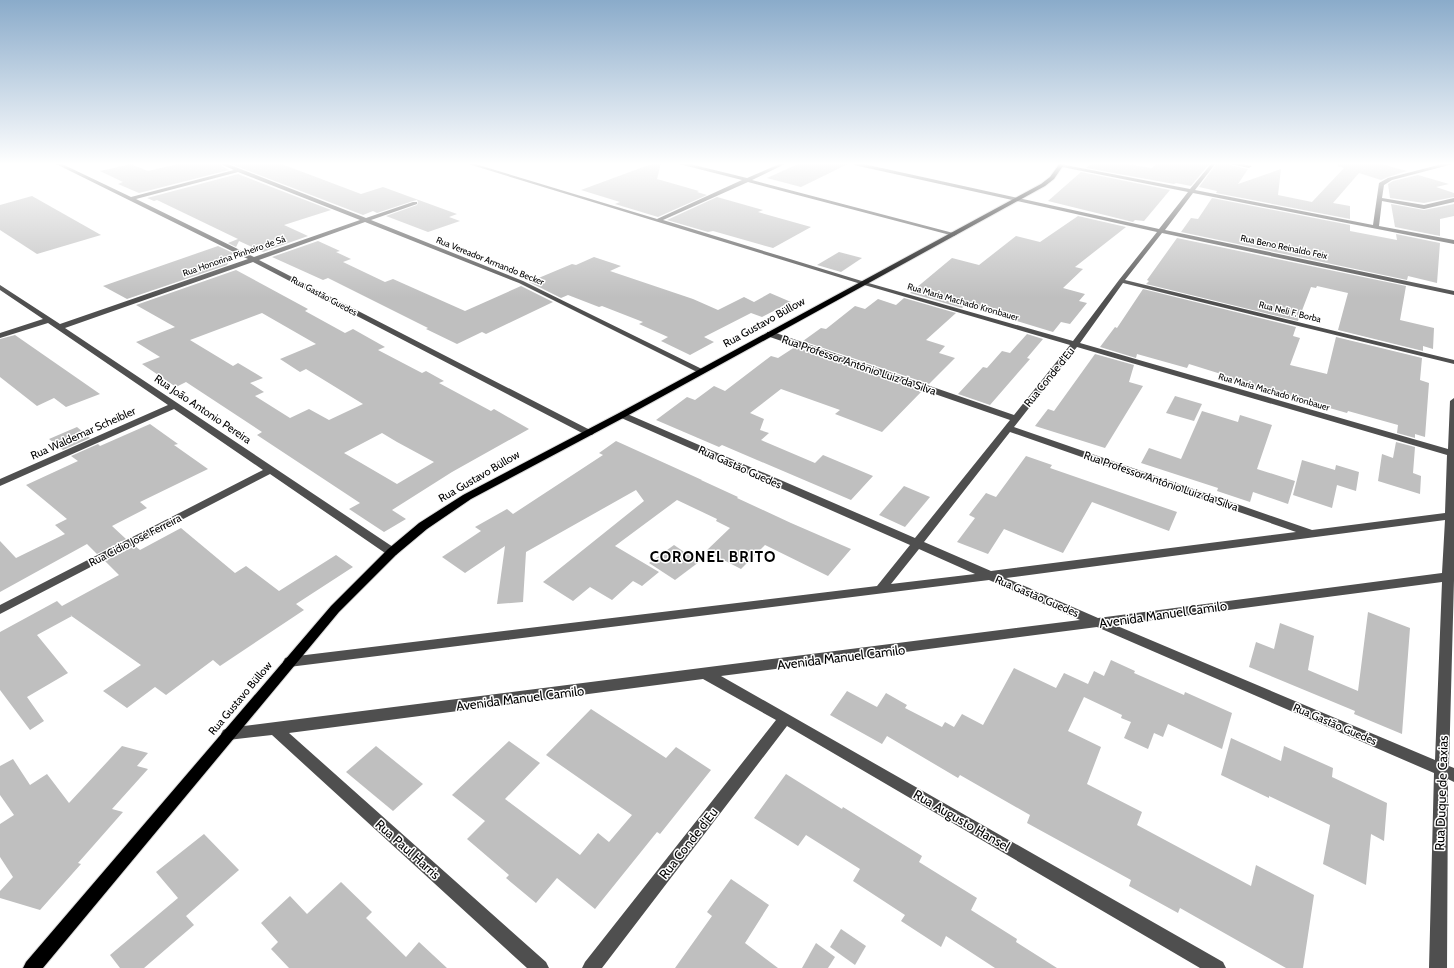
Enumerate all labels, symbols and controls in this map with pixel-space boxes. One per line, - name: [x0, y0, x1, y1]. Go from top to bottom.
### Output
- street label: Rua Beno Reinaldo Feix: [1240, 232, 1329, 261]
- street label: Rua Honorina Pinheiro de Sá: [181, 233, 287, 278]
- street label: Rua Vereador Armando Becker: [435, 234, 546, 287]
- street label: Rua Gastão Guedes: [289, 273, 359, 318]
- street label: Rua Maria Machado Kronbauer: [906, 280, 1020, 323]
- street label: Rua Gustavo Büllow: [721, 294, 807, 350]
- street label: Rua Neli F. Borba: [1258, 298, 1323, 325]
- street label: Rua Professor Antônio Luiz da Silva: [780, 332, 939, 398]
- street label: Rua Conde d'Eu: [1021, 344, 1077, 410]
- street label: Rua Maria Machado Kronbauer: [1217, 370, 1331, 413]
- street label: Rua João Antonio Pereira: [152, 371, 255, 447]
- street label: Rua Waldemar Scheibler: [28, 403, 138, 462]
- street label: Rua Gastão Guedes: [696, 442, 784, 492]
- street label: Rua Gustavo Büllow: [436, 447, 522, 505]
- street label: Rua Professor Antônio Luiz da Silva: [1082, 448, 1241, 514]
- street label: Rua Cidio José Ferreira: [86, 510, 184, 569]
- district label: CORONEL BRITO: [650, 548, 776, 566]
- street label: Rua Gastão Guedes: [993, 572, 1081, 620]
- street label: Avenida Manuel Camilo: [1098, 597, 1228, 631]
- street label: Avenida Manuel Camilo: [776, 641, 906, 673]
- street label: Rua Gustavo Büllow: [205, 658, 275, 738]
- street label: Avenida Manuel Camilo: [455, 682, 585, 714]
- street label: Rua Gastão Guedes: [1291, 700, 1379, 748]
- street label: Rua Duque de Caxias: [1431, 735, 1451, 851]
- street label: Rua Augusto Hansel: [911, 786, 1013, 854]
- street label: Rua Conde d'Eu: [655, 804, 721, 882]
- street label: Rua Paul Harris: [372, 816, 444, 883]

